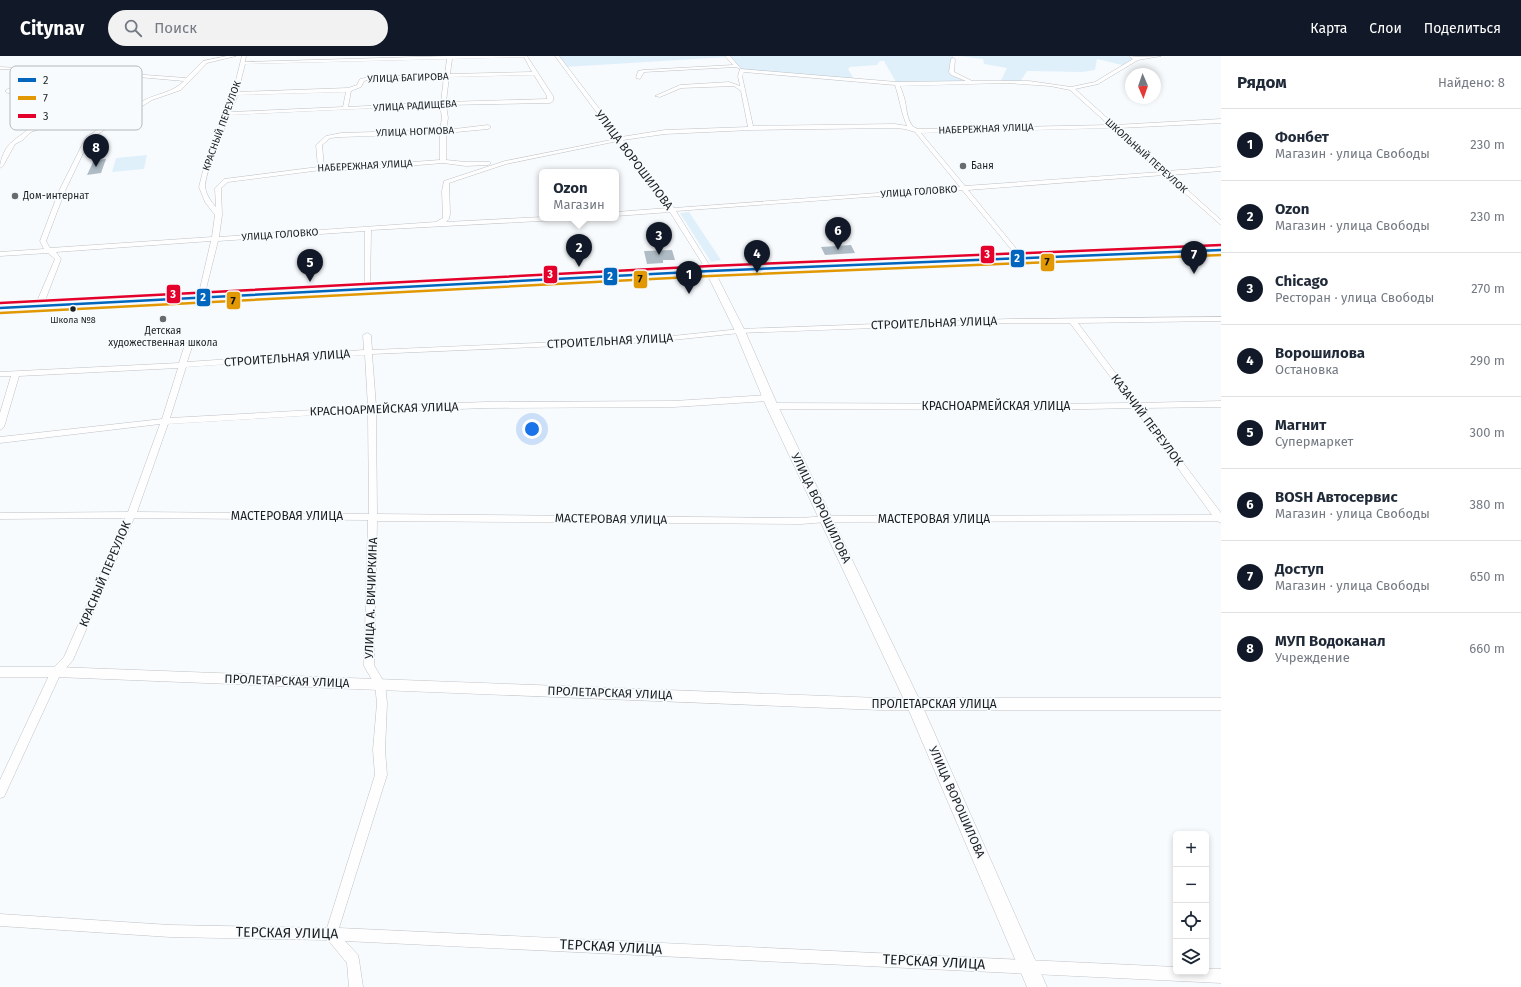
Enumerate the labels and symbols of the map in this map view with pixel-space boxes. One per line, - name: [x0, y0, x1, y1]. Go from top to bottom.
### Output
- legend: [10, 66, 142, 130]
- north arrow: [1125, 68, 1161, 104]
- street label: УЛИЦА БАГИРОВА: [367, 71, 449, 85]
- text: 2: [43, 74, 48, 87]
- street label: КРАСНЫЙ ПЕРЕУЛОК: [199, 79, 244, 173]
- text: 7: [43, 92, 48, 105]
- street label: УЛИЦА РАДИЩЕВА: [373, 98, 457, 114]
- street label: УЛИЦА ВОРОШИЛОВА: [592, 108, 676, 213]
- text: 3: [43, 110, 49, 123]
- street label: ШКОЛЬНЫЙ ПЕРЕУЛОК: [1102, 115, 1190, 196]
- street label: НАБЕРЕЖНАЯ УЛИЦА: [938, 121, 1034, 137]
- street label: УЛИЦА НОГМОВА: [376, 125, 455, 139]
- pin: 8: [83, 134, 109, 167]
- street label: НАБЕРЕЖНАЯ УЛИЦА: [317, 158, 413, 174]
- place label: Баня: [971, 160, 994, 172]
- marker: Баня: [958, 161, 968, 171]
- street label: УЛИЦА ГОЛОВКО: [880, 183, 958, 201]
- place label: Дом-интернат: [22, 190, 89, 202]
- marker: Дом-интернат: [10, 191, 20, 201]
- pin: 6: [825, 217, 851, 250]
- pin: 3: [646, 222, 672, 255]
- street label: УЛИЦА ГОЛОВКО: [241, 226, 319, 244]
- pin: 2: [566, 234, 592, 267]
- pin: 4: [744, 240, 770, 273]
- pin: 7: [1181, 241, 1207, 274]
- line badge: 3: [980, 245, 995, 264]
- text: 3: [983, 248, 990, 261]
- pin: 5: [297, 249, 323, 282]
- line badge: 2: [1010, 249, 1025, 268]
- text: 2: [1014, 252, 1020, 265]
- line badge: 7: [1040, 253, 1055, 272]
- text: 7: [1044, 256, 1050, 269]
- pin: 1: [676, 261, 702, 294]
- line badge: 3: [543, 265, 558, 284]
- line badge: 2: [603, 267, 618, 286]
- text: 3: [546, 268, 553, 281]
- text: 2: [607, 270, 613, 283]
- line badge: 7: [633, 270, 648, 289]
- text: 7: [637, 273, 643, 286]
- line badge: 3: [166, 284, 181, 304]
- text: 3: [169, 288, 176, 301]
- line badge: 2: [196, 288, 211, 307]
- text: 2: [200, 291, 206, 304]
- line badge: 7: [226, 291, 241, 310]
- text: 7: [230, 295, 236, 308]
- marker: Школа №8: [68, 304, 78, 314]
- marker: Детская художественная школа: [158, 314, 168, 324]
- street label: СТРОИТЕЛЬНАЯ УЛИЦА: [871, 314, 997, 332]
- place label: Школа №8: [50, 315, 96, 325]
- place label: Детская художественная школа: [108, 325, 218, 349]
- street label: СТРОИТЕЛЬНАЯ УЛИЦА: [547, 331, 674, 351]
- street label: СТРОИТЕЛЬНАЯ УЛИЦА: [223, 347, 351, 369]
- street label: КАЗАЧИЙ ПЕРЕУЛОК: [1108, 371, 1187, 469]
- street label: КРАСНОАРМЕЙСКАЯ УЛИЦА: [309, 398, 459, 419]
- street label: КРАСНОАРМЕЙСКАЯ УЛИЦА: [922, 398, 1071, 413]
- your location: [522, 419, 542, 439]
- street label: УЛИЦА ВОРОШИЛОВА: [788, 451, 854, 565]
- street label: МАСТЕРОВАЯ УЛИЦА: [231, 509, 343, 523]
- street label: МАСТЕРОВАЯ УЛИЦА: [555, 511, 667, 527]
- street label: МАСТЕРОВАЯ УЛИЦА: [878, 512, 990, 526]
- street label: КРАСНЫЙ ПЕРЕУЛОК: [75, 519, 134, 629]
- street label: УЛИЦА А. ВИЧИРКИНА: [362, 537, 380, 659]
- street label: ПРОЛЕТАРСКАЯ УЛИЦА: [224, 672, 350, 690]
- street label: ПРОЛЕТАРСКАЯ УЛИЦА: [547, 684, 673, 702]
- street label: ПРОЛЕТАРСКАЯ УЛИЦА: [871, 697, 997, 711]
- street label: УЛИЦА ВОРОШИЛОВА: [926, 744, 988, 860]
- street label: ТЕРСКАЯ УЛИЦА: [236, 924, 338, 942]
- street label: ТЕРСКАЯ УЛИЦА: [559, 936, 663, 958]
- street label: ТЕРСКАЯ УЛИЦА: [882, 951, 986, 973]

